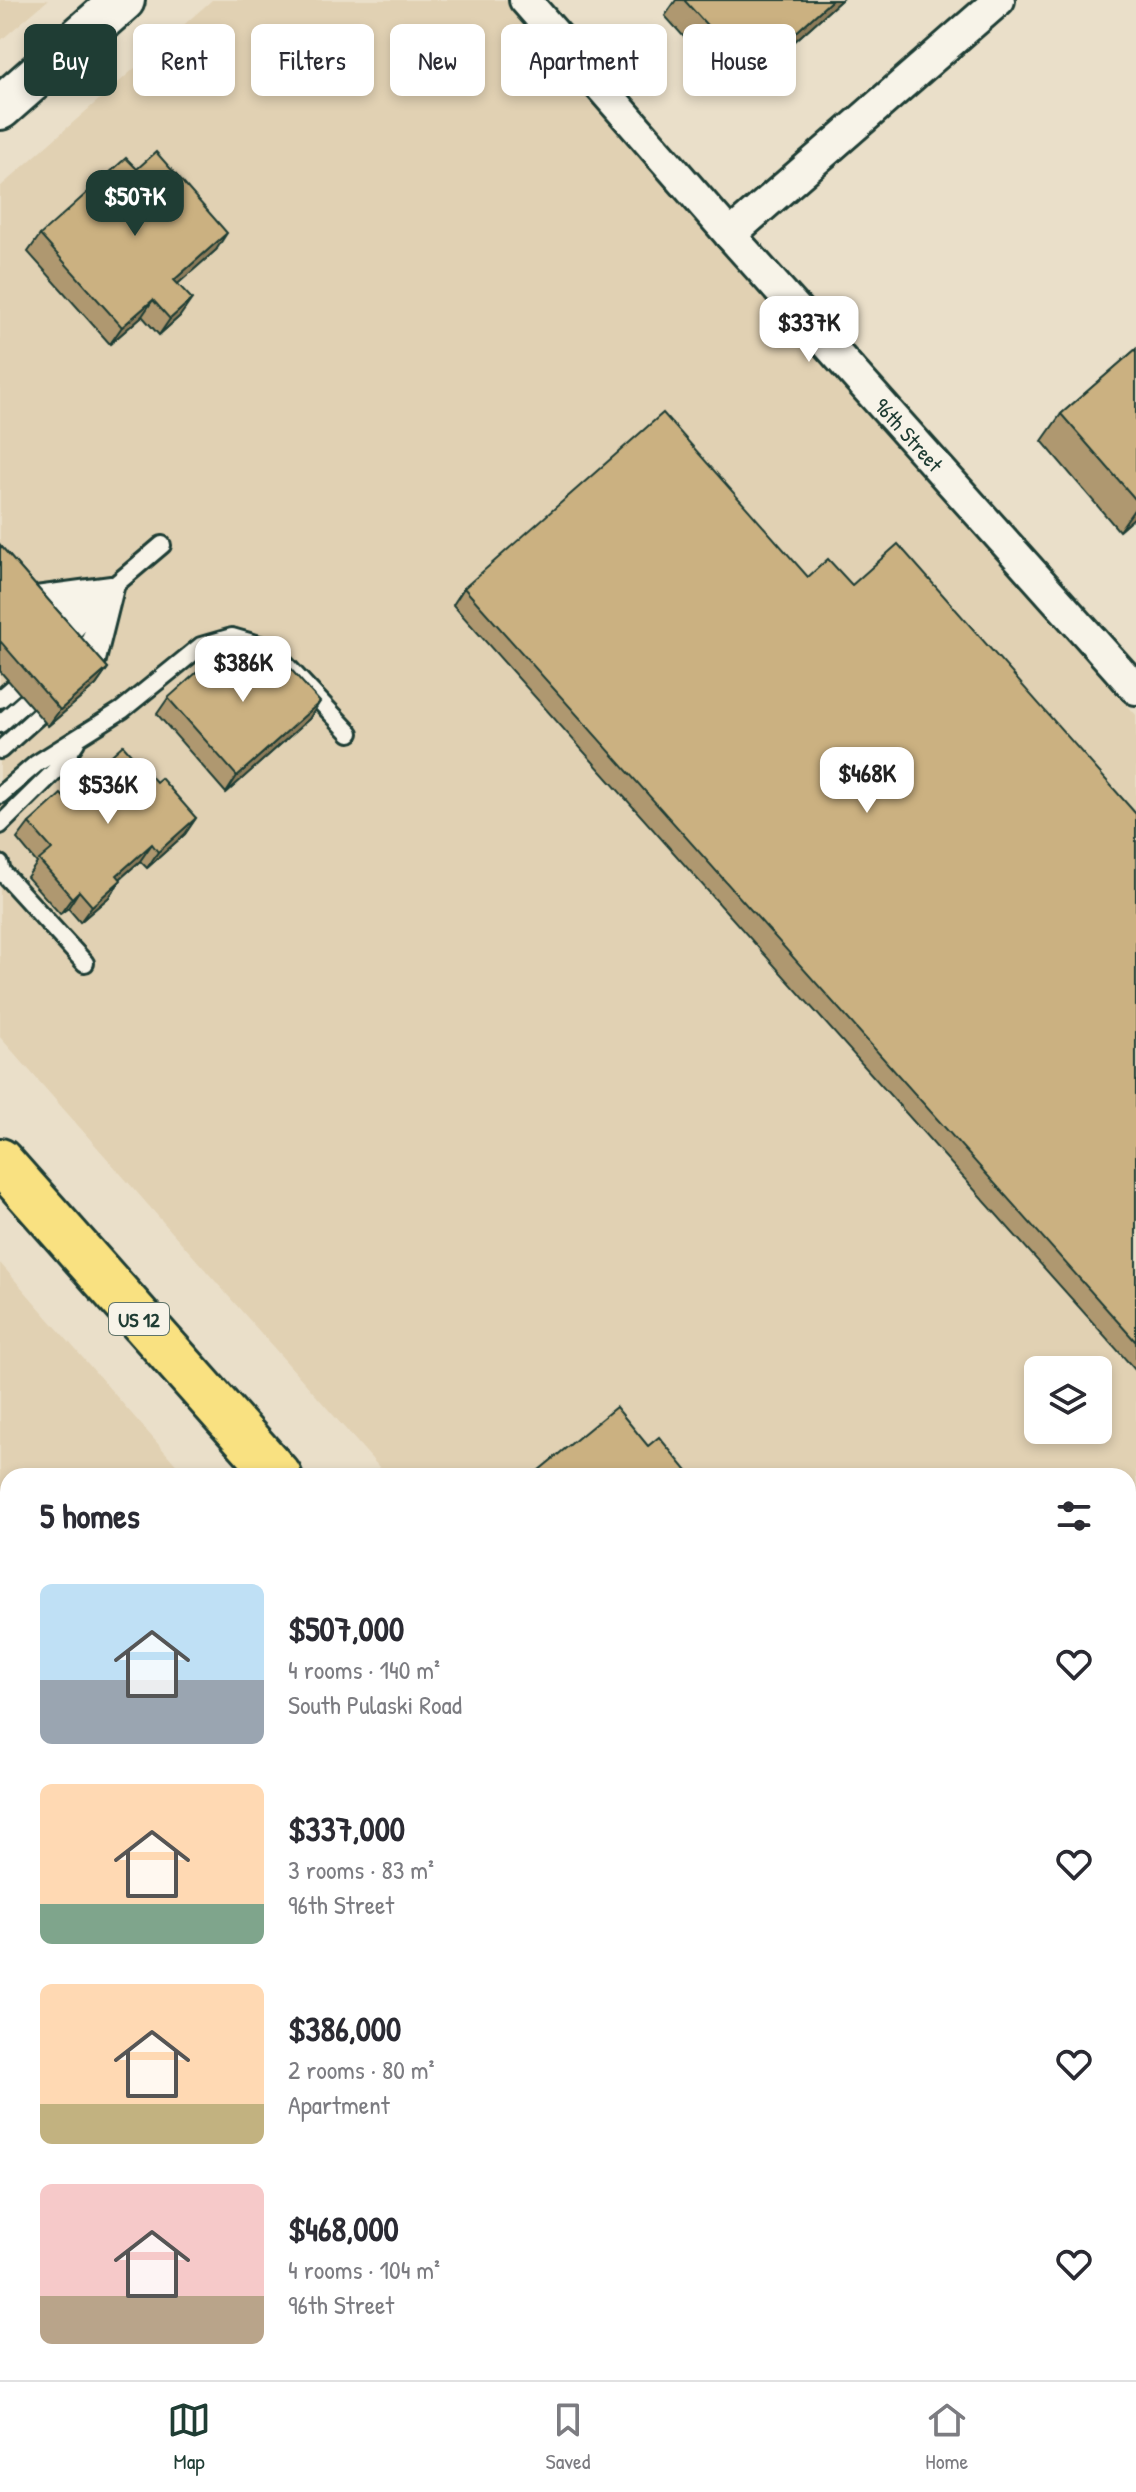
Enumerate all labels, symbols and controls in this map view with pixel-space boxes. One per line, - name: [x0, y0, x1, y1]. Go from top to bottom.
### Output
- chip: Buy: [24, 24, 117, 96]
- chip: Rent: [133, 24, 235, 96]
- chip: Filters: [251, 24, 374, 96]
- chip: New: [390, 24, 485, 96]
- chip: Apartment: [501, 24, 667, 96]
- chip: House: [683, 24, 796, 96]
- pin: $507K: [79, 170, 191, 238]
- text: $507K: [104, 178, 166, 213]
- pin: $337K: [753, 296, 865, 364]
- text: $337K: [778, 304, 840, 339]
- street label: 96th Street: [868, 391, 950, 479]
- pin: $386K: [187, 636, 299, 704]
- text: $386K: [213, 644, 273, 679]
- pin: $468K: [811, 747, 923, 815]
- text: $468K: [838, 755, 896, 790]
- pin: $536K: [52, 758, 164, 826]
- text: $536K: [78, 766, 138, 801]
- road number: US 12: [109, 1303, 169, 1335]
- map controls: [1024, 1356, 1112, 1444]
- button: layers: [1024, 1356, 1112, 1444]
- text: 5 homes: [40, 1493, 140, 1539]
- icon: filters: [1052, 1494, 1096, 1538]
- text: $507,000: [288, 1606, 404, 1652]
- icon: home: [104, 1616, 200, 1712]
- icon: heart: [1052, 1642, 1096, 1686]
- text: 4 rooms · 140 m²: [288, 1652, 440, 1687]
- text: South Pulaski Road: [288, 1687, 462, 1722]
- text: $337,000: [288, 1806, 405, 1852]
- icon: home: [104, 1816, 200, 1912]
- icon: heart: [1052, 1842, 1096, 1886]
- text: 3 rooms · 83 m²: [288, 1852, 434, 1887]
- text: 96th Street: [288, 1887, 394, 1922]
- text: $386,000: [288, 2006, 401, 2052]
- icon: home: [104, 2016, 200, 2112]
- icon: heart: [1052, 2042, 1096, 2086]
- text: 2 rooms · 80 m²: [288, 2052, 435, 2087]
- text: Apartment: [288, 2087, 390, 2122]
- text: $468,000: [288, 2206, 399, 2252]
- icon: home: [104, 2216, 200, 2312]
- icon: heart: [1052, 2242, 1096, 2286]
- text: 4 rooms · 104 m²: [288, 2252, 440, 2287]
- text: 96th Street: [288, 2287, 394, 2322]
- tab: Map: [167, 2398, 211, 2476]
- tab: Saved: [546, 2398, 590, 2476]
- tab: Home: [925, 2398, 969, 2476]

